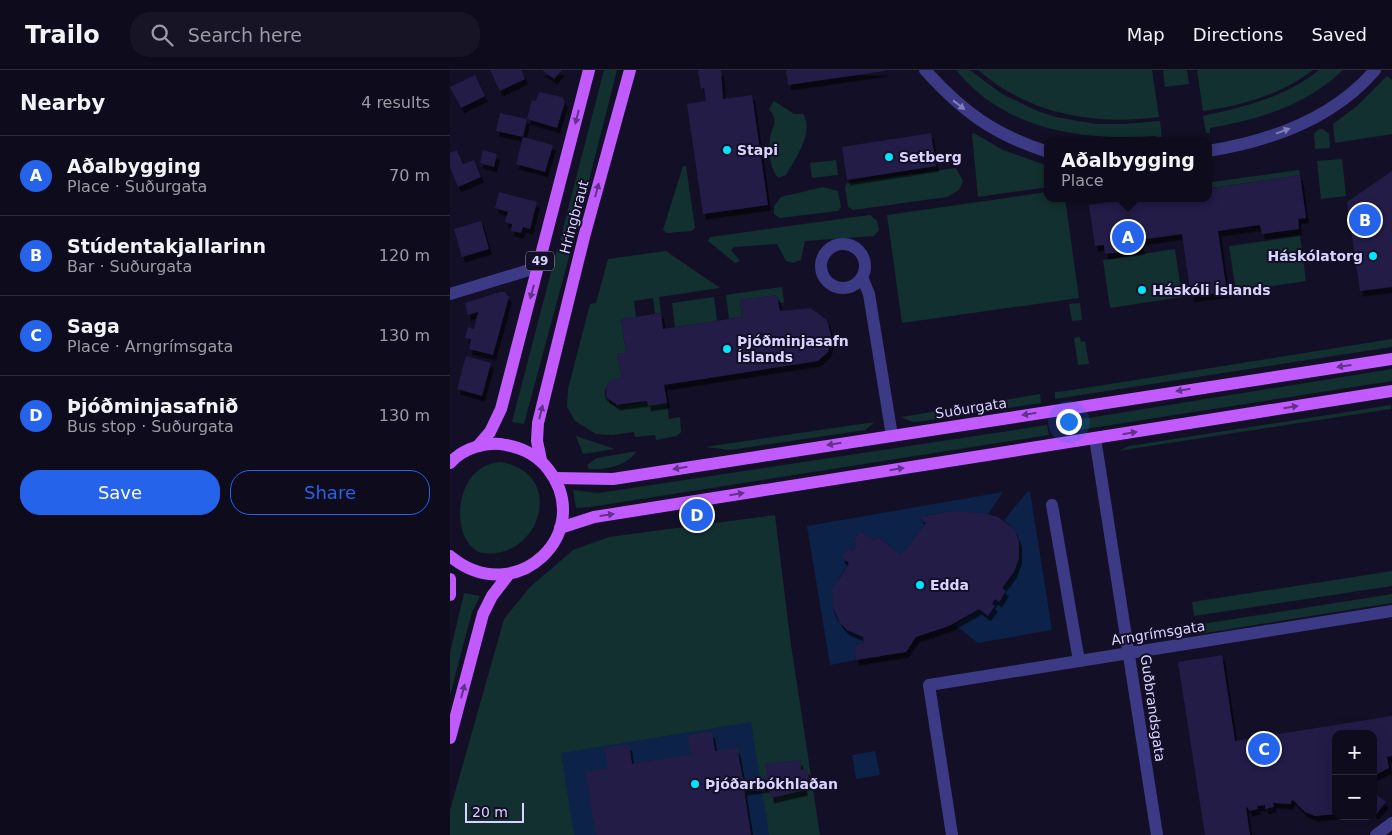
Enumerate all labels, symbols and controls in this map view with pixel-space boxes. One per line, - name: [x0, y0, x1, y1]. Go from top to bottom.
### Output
- search box: [130, 12, 480, 57]
- text: Trailo: [25, 21, 100, 49]
- icon: search: [148, 21, 176, 49]
- text: Search here: [188, 24, 302, 46]
- text: Map: [1127, 24, 1165, 45]
- text: Directions: [1193, 24, 1283, 45]
- text: Saved: [1311, 24, 1367, 45]
- text: Nearby: [20, 91, 105, 115]
- text: 4 results: [361, 93, 430, 112]
- one-way arrow: [952, 99, 965, 110]
- one-way arrow: [573, 110, 581, 125]
- one-way arrow: [1276, 127, 1290, 135]
- popup: [1044, 137, 1212, 202]
- place label: Stapi: [737, 142, 778, 158]
- marker: Stapi: [721, 144, 733, 156]
- place label: Setberg: [899, 149, 962, 165]
- text: Aðalbygging: [1061, 149, 1195, 171]
- marker: Setberg: [883, 151, 895, 163]
- text: Aðalbygging: [67, 155, 201, 177]
- text: A: [30, 166, 42, 185]
- text: 70 m: [389, 166, 430, 185]
- text: Place: [1061, 171, 1104, 190]
- text: Place · Suðurgata: [67, 177, 207, 196]
- street label: Hringbraut: [556, 178, 592, 256]
- one-way arrow: [593, 182, 601, 197]
- pin: B: [1349, 201, 1381, 239]
- pin: A: [1112, 218, 1144, 256]
- text: Stúdentakjallarinn: [67, 235, 266, 257]
- text: B: [30, 246, 42, 265]
- text: 120 m: [379, 246, 430, 265]
- place label: Háskólatorg: [1267, 248, 1363, 264]
- marker: Háskólatorg: [1367, 250, 1379, 262]
- road number: 49: [526, 252, 554, 270]
- text: Bar · Suðurgata: [67, 257, 192, 276]
- place label: Háskóli Íslands: [1152, 282, 1271, 298]
- one-way arrow: [528, 284, 536, 299]
- marker: Háskóli Íslands: [1136, 284, 1148, 296]
- text: Saga: [67, 315, 120, 337]
- text: C: [30, 326, 42, 345]
- text: 130 m: [379, 326, 430, 345]
- place label: Þjóðminjasafn Íslands: [737, 333, 849, 365]
- text: Place · Arngrímsgata: [67, 337, 233, 356]
- marker: Þjóðminjasafn Íslands: [721, 343, 733, 355]
- one-way arrow: [1335, 362, 1351, 370]
- one-way arrow: [1175, 386, 1191, 394]
- street label: Suðurgata: [934, 394, 1008, 422]
- text: Þjóðminjasafnið: [67, 395, 238, 417]
- one-way arrow: [1283, 403, 1299, 411]
- one-way arrow: [537, 405, 545, 420]
- text: D: [29, 406, 43, 425]
- text: 130 m: [379, 406, 430, 425]
- your location: [1056, 409, 1082, 435]
- one-way arrow: [1021, 411, 1037, 419]
- text: Bus stop · Suðurgata: [67, 417, 234, 436]
- one-way arrow: [1122, 428, 1138, 436]
- one-way arrow: [826, 441, 842, 449]
- one-way arrow: [672, 464, 688, 472]
- one-way arrow: [889, 465, 905, 473]
- button: Save: [20, 470, 220, 515]
- button: Share: [230, 470, 430, 515]
- one-way arrow: [729, 490, 745, 498]
- pin: D: [681, 496, 713, 534]
- one-way arrow: [599, 511, 615, 519]
- place label: Edda: [930, 577, 969, 593]
- marker: Edda: [914, 579, 926, 591]
- street label: Arngrímsgata: [1110, 618, 1206, 648]
- street label: Guðbrandsgata: [1138, 653, 1168, 763]
- one-way arrow: [459, 683, 467, 698]
- pin: C: [1248, 730, 1280, 768]
- map controls: [1332, 730, 1377, 820]
- button: +: [1332, 730, 1377, 775]
- button: −: [1332, 775, 1377, 820]
- place label: Þjóðarbókhlaðan: [705, 776, 838, 792]
- marker: Þjóðarbókhlaðan: [689, 778, 701, 790]
- scale bar: [465, 800, 524, 823]
- text: 20 m: [472, 804, 508, 820]

